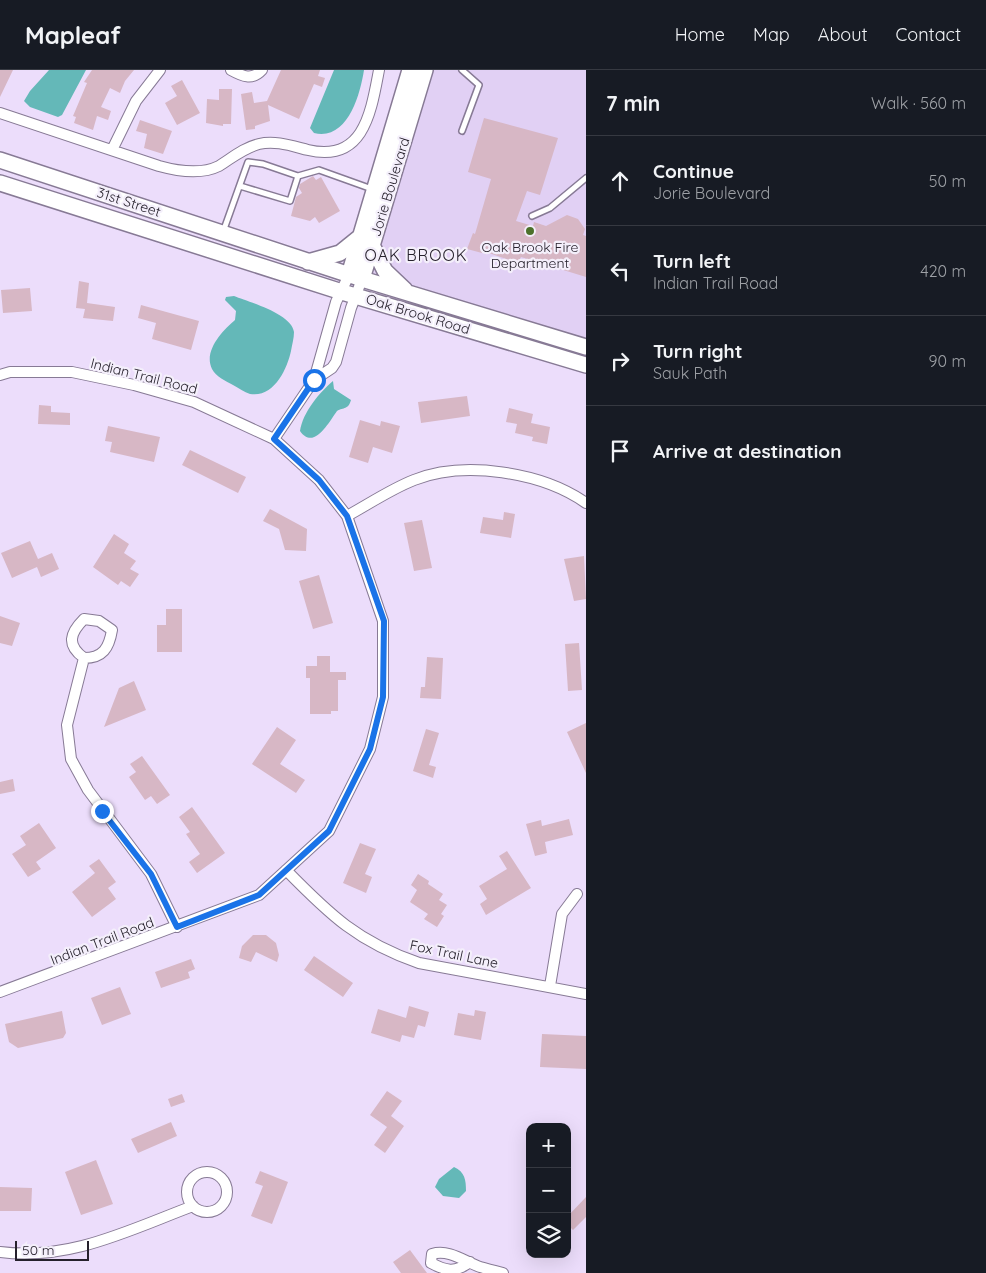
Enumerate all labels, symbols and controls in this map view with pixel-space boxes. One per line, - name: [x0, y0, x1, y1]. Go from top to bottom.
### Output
- text: Mapleaf: [25, 20, 121, 50]
- text: Home: [675, 23, 725, 46]
- text: Map: [753, 23, 790, 46]
- text: About: [818, 23, 868, 46]
- text: Contact: [896, 23, 961, 46]
- text: 7 min: [606, 90, 660, 116]
- text: Walk · 560 m: [871, 93, 966, 113]
- street label: Jorie Boulevard: [366, 135, 414, 239]
- text: Continue: [653, 159, 734, 183]
- icon: ahead: [606, 167, 634, 195]
- text: 50 m: [929, 171, 966, 191]
- street label: 31st Street: [95, 183, 163, 221]
- text: Jorie Boulevard: [653, 183, 770, 203]
- marker: Oak Brook Fire Department: [524, 225, 536, 237]
- place label: Oak Brook Fire Department: [482, 238, 579, 272]
- district label: OAK BROOK: [365, 245, 467, 265]
- text: Turn left: [653, 249, 731, 273]
- icon: left: [606, 257, 634, 285]
- text: 420 m: [920, 261, 966, 281]
- text: Indian Trail Road: [653, 273, 778, 293]
- street label: Oak Brook Road: [364, 290, 472, 338]
- text: Turn right: [653, 339, 742, 363]
- icon: right: [606, 347, 634, 375]
- text: 90 m: [929, 351, 966, 371]
- street label: Indian Trail Road: [89, 354, 199, 398]
- text: Sauk Path: [653, 363, 727, 383]
- route start: [303, 369, 326, 392]
- icon: arrive: [606, 437, 634, 465]
- text: Arrive at destination: [653, 439, 842, 463]
- route end: [91, 800, 114, 823]
- street label: Indian Trail Road: [48, 913, 156, 969]
- street label: Fox Trail Lane: [408, 936, 500, 972]
- map controls: [526, 1123, 571, 1258]
- button: +: [526, 1123, 571, 1168]
- button: −: [526, 1168, 571, 1213]
- button: layers: [526, 1213, 571, 1258]
- scale bar: [15, 1238, 89, 1261]
- text: 50 m: [22, 1241, 55, 1259]

